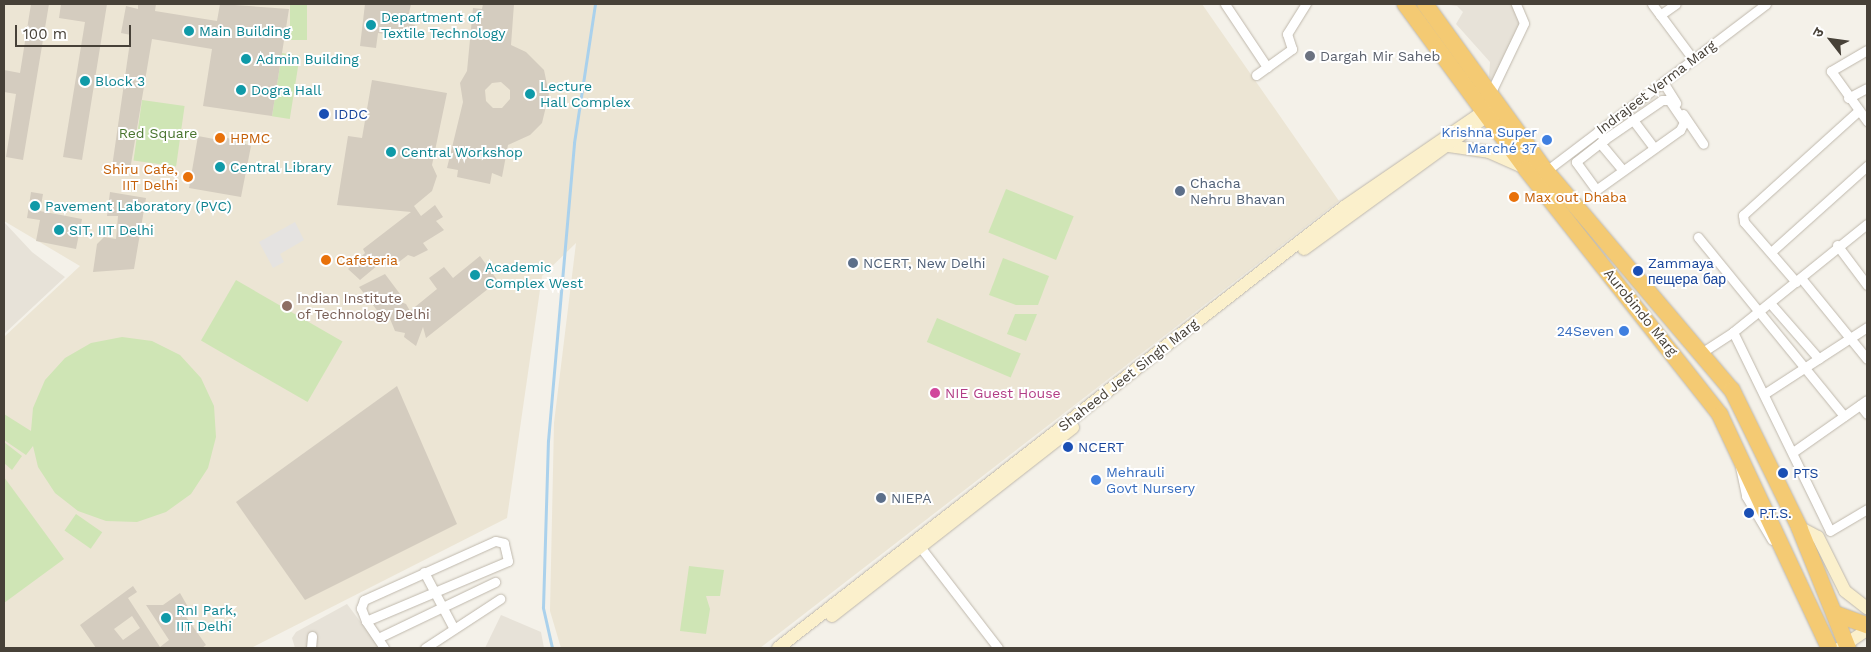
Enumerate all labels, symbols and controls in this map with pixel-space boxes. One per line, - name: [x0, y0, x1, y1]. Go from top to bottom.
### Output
- place label: Department of Textile Technology: [381, 9, 506, 41]
- scale bar: [18, 15, 134, 47]
- north arrow: [1806, 15, 1856, 65]
- marker: Department of Textile Technology: [365, 19, 377, 31]
- place label: Main Building: [199, 23, 290, 39]
- text: 100 m: [23, 25, 67, 43]
- marker: Main Building: [183, 25, 195, 37]
- text: उ: [1809, 25, 1827, 40]
- street label: Indrajeet Verma Marg: [1593, 36, 1719, 138]
- place label: Dargah Mir Saheb: [1320, 48, 1441, 64]
- marker: Dargah Mir Saheb: [1304, 50, 1316, 62]
- place label: Admin Building: [256, 51, 359, 67]
- marker: Admin Building: [240, 53, 252, 65]
- place label: Block 3: [95, 73, 146, 89]
- marker: Block 3: [79, 75, 91, 87]
- place label: Lecture Hall Complex: [540, 78, 631, 110]
- place label: Dogra Hall: [251, 82, 322, 98]
- marker: Dogra Hall: [235, 84, 247, 96]
- marker: Lecture Hall Complex: [524, 88, 536, 100]
- place label: IDDC: [334, 106, 368, 122]
- marker: IDDC: [318, 108, 330, 120]
- place label: Krishna Super Marché 37: [1441, 124, 1537, 156]
- park label: Red Square: [119, 125, 197, 141]
- place label: HPMC: [230, 130, 270, 146]
- marker: HPMC: [214, 132, 226, 144]
- marker: Krishna Super Marché 37: [1541, 134, 1553, 146]
- place label: Central Workshop: [401, 144, 524, 160]
- marker: Central Workshop: [385, 146, 397, 158]
- place label: Central Library: [230, 159, 332, 175]
- place label: Shiru Cafe, IIT Delhi: [103, 161, 178, 193]
- marker: Central Library: [214, 161, 226, 173]
- marker: Shiru Cafe, IIT Delhi: [182, 171, 194, 183]
- place label: Chacha Nehru Bhavan: [1190, 175, 1285, 208]
- marker: Chacha Nehru Bhavan: [1174, 185, 1186, 197]
- place label: Max out Dhaba: [1524, 189, 1627, 205]
- marker: Max out Dhaba: [1508, 191, 1520, 203]
- place label: Pavement Laboratory (PVC): [45, 198, 232, 214]
- marker: Pavement Laboratory (PVC): [29, 200, 41, 212]
- place label: SIT, IIT Delhi: [69, 222, 154, 238]
- marker: SIT, IIT Delhi: [53, 224, 65, 236]
- place label: Cafeteria: [336, 252, 398, 268]
- marker: Cafeteria: [320, 254, 332, 266]
- place label: NCERT, New Delhi: [863, 255, 986, 271]
- place label: Zammaya пещера бар: [1648, 255, 1726, 288]
- marker: NCERT, New Delhi: [847, 257, 859, 269]
- place label: Academic Complex West: [485, 259, 584, 292]
- street label: Aurobindo Marg: [1601, 265, 1681, 359]
- marker: Zammaya пещера бар: [1632, 265, 1644, 277]
- marker: Academic Complex West: [469, 269, 481, 281]
- place label: Indian Institute of Technology Delhi: [297, 290, 431, 322]
- marker: Indian Institute of Technology Delhi: [281, 300, 293, 312]
- street label: Shaheed Jeet Singh Marg: [1055, 315, 1201, 435]
- place label: 24Seven: [1557, 323, 1614, 339]
- marker: 24Seven: [1618, 325, 1630, 337]
- place label: NIE Guest House: [945, 385, 1061, 401]
- marker: NIE Guest House: [929, 387, 941, 399]
- place label: NCERT: [1078, 439, 1124, 455]
- marker: NCERT: [1062, 441, 1074, 453]
- place label: Mehrauli Govt Nursery: [1106, 464, 1195, 497]
- place label: PTS: [1793, 465, 1819, 481]
- marker: PTS: [1777, 467, 1789, 479]
- marker: Mehrauli Govt Nursery: [1090, 474, 1102, 486]
- place label: NIEPA: [891, 490, 931, 506]
- marker: NIEPA: [875, 492, 887, 504]
- place label: P.T.S.: [1759, 505, 1792, 521]
- marker: P.T.S.: [1743, 507, 1755, 519]
- place label: RnI Park, IIT Delhi: [176, 602, 237, 634]
- marker: RnI Park, IIT Delhi: [160, 612, 172, 624]

